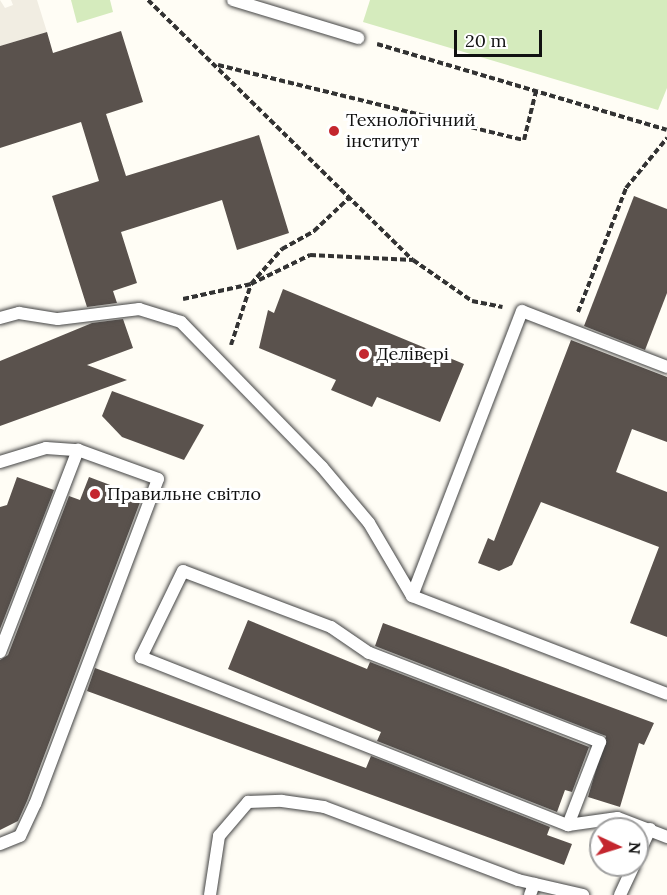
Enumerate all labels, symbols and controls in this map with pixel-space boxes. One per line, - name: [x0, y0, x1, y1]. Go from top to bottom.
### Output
- scale bar: [457, 18, 546, 56]
- text: 20 m: [465, 29, 507, 52]
- place label: Технологічний інститут: [346, 110, 476, 152]
- marker: Технологічний інститут: [327, 124, 341, 138]
- place label: Делівері: [376, 343, 449, 365]
- marker: Делівері: [357, 347, 371, 361]
- place label: Правильне світло: [107, 483, 261, 505]
- marker: Правильне світло: [88, 487, 102, 501]
- north arrow: [589, 817, 649, 877]
- text: N: [625, 841, 645, 855]

